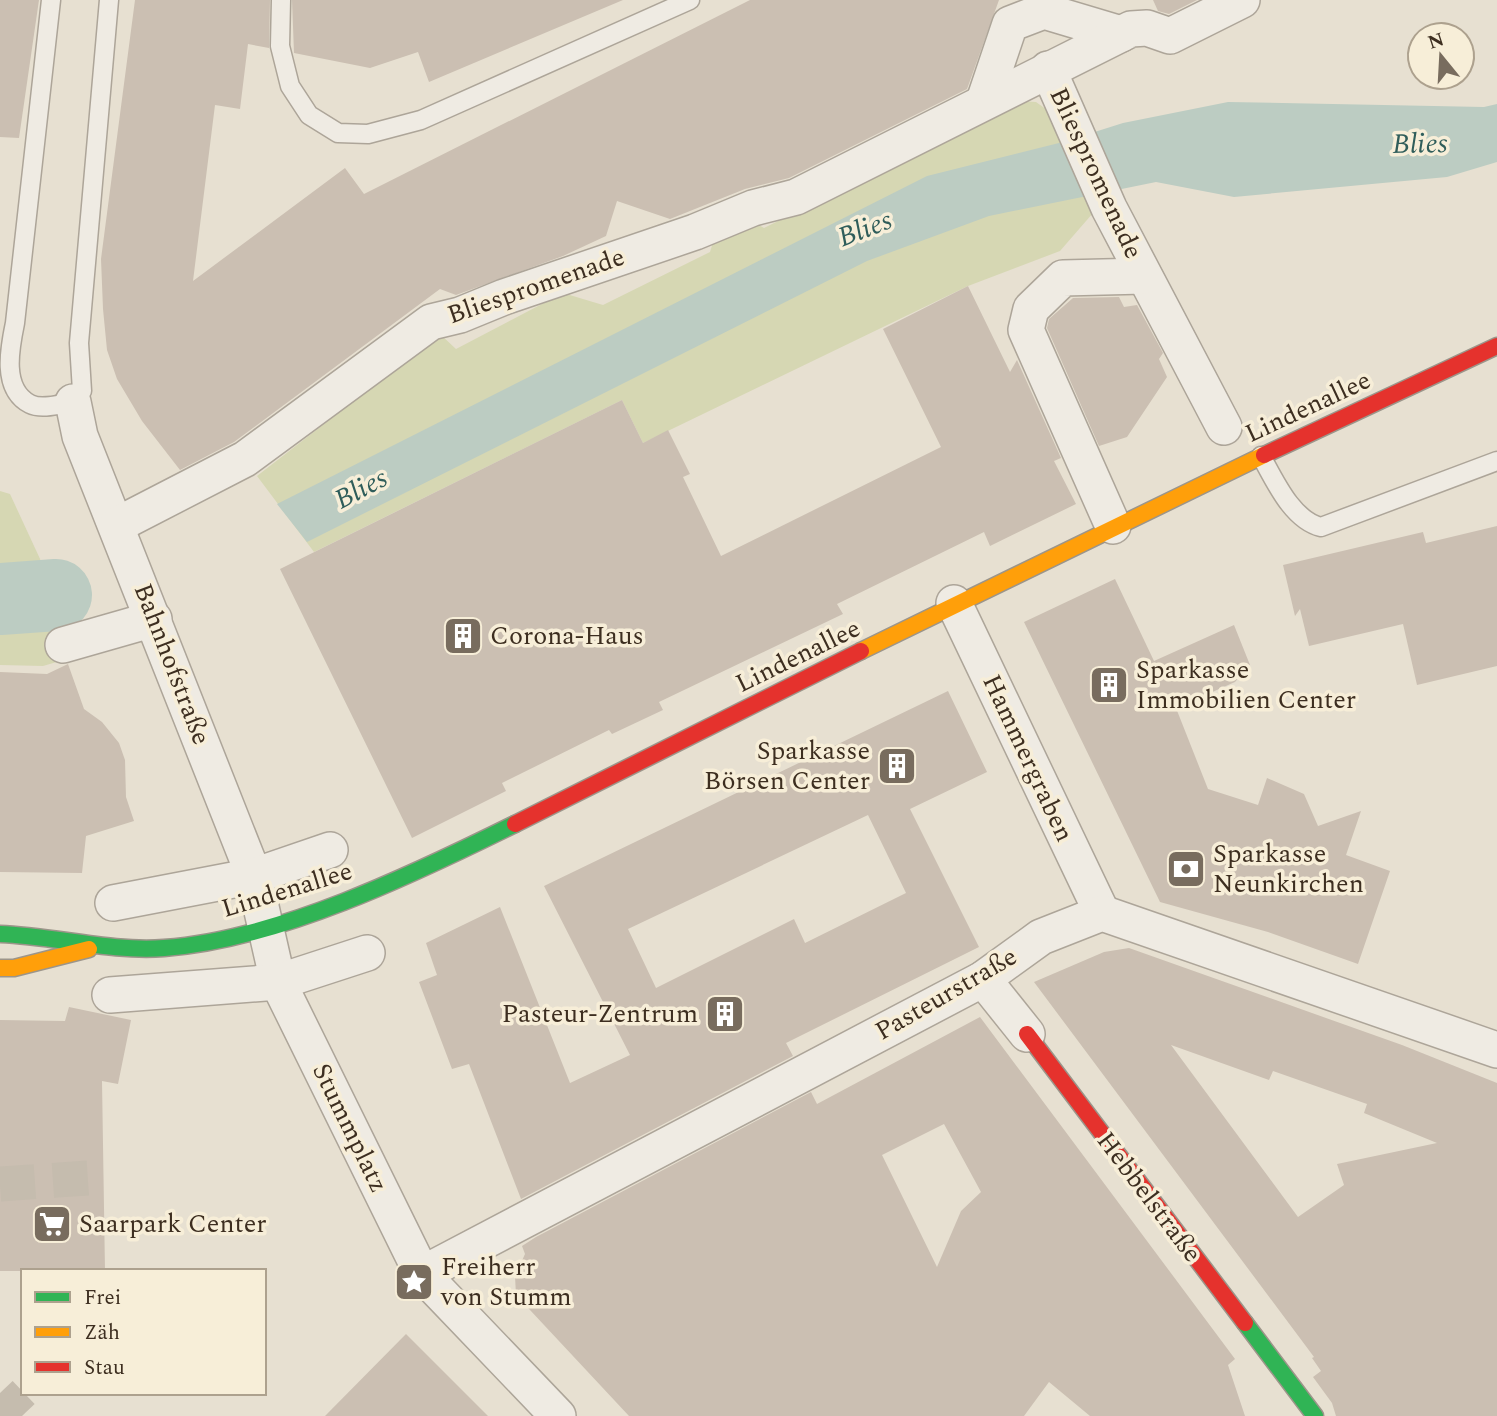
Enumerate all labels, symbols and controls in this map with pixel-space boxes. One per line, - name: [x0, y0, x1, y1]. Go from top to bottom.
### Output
- north arrow: [1406, 21, 1476, 91]
- text: N: [1424, 25, 1448, 57]
- street label: Bliespromenade: [1039, 81, 1153, 265]
- water label: Blies: [1392, 122, 1448, 166]
- water label: Blies: [832, 199, 899, 259]
- street label: Bliespromenade: [442, 237, 630, 335]
- street label: Lindenallee: [1238, 360, 1378, 454]
- water label: Blies: [327, 457, 396, 521]
- street label: Bahnhofstraße: [123, 577, 221, 751]
- street label: Lindenallee: [729, 608, 867, 704]
- building icon: Corona-Haus: [442, 615, 484, 657]
- place label: Corona-Haus: [490, 616, 644, 656]
- place label: Sparkasse Immobilien Center: [1136, 650, 1356, 720]
- building icon: Sparkasse Immobilien Center: [1088, 664, 1130, 706]
- street label: Hammergraben: [972, 668, 1084, 848]
- place label: Sparkasse Börsen Center: [704, 731, 870, 801]
- building icon: Sparkasse Börsen Center: [876, 745, 918, 787]
- place label: Sparkasse Neunkirchen: [1213, 834, 1364, 904]
- bank icon: Sparkasse Neunkirchen: [1165, 848, 1207, 890]
- street label: Lindenallee: [217, 851, 357, 929]
- street label: Pasteurstraße: [867, 937, 1025, 1051]
- building icon: Pasteur-Zentrum: [704, 993, 746, 1035]
- place label: Pasteur-Zentrum: [502, 994, 698, 1034]
- street label: Stummplatz: [301, 1057, 399, 1199]
- street label: Hebbelstraße: [1086, 1123, 1212, 1271]
- supermarket icon: Saarpark Center: [31, 1203, 73, 1245]
- place label: Saarpark Center: [79, 1204, 267, 1244]
- place label: Freiherr von Stumm: [440, 1247, 572, 1317]
- place icon: Freiherr von Stumm: [393, 1261, 435, 1303]
- legend: [21, 1269, 266, 1395]
- text: Frei: [84, 1282, 121, 1314]
- text: Zäh: [84, 1317, 120, 1349]
- text: Stau: [84, 1352, 125, 1384]

